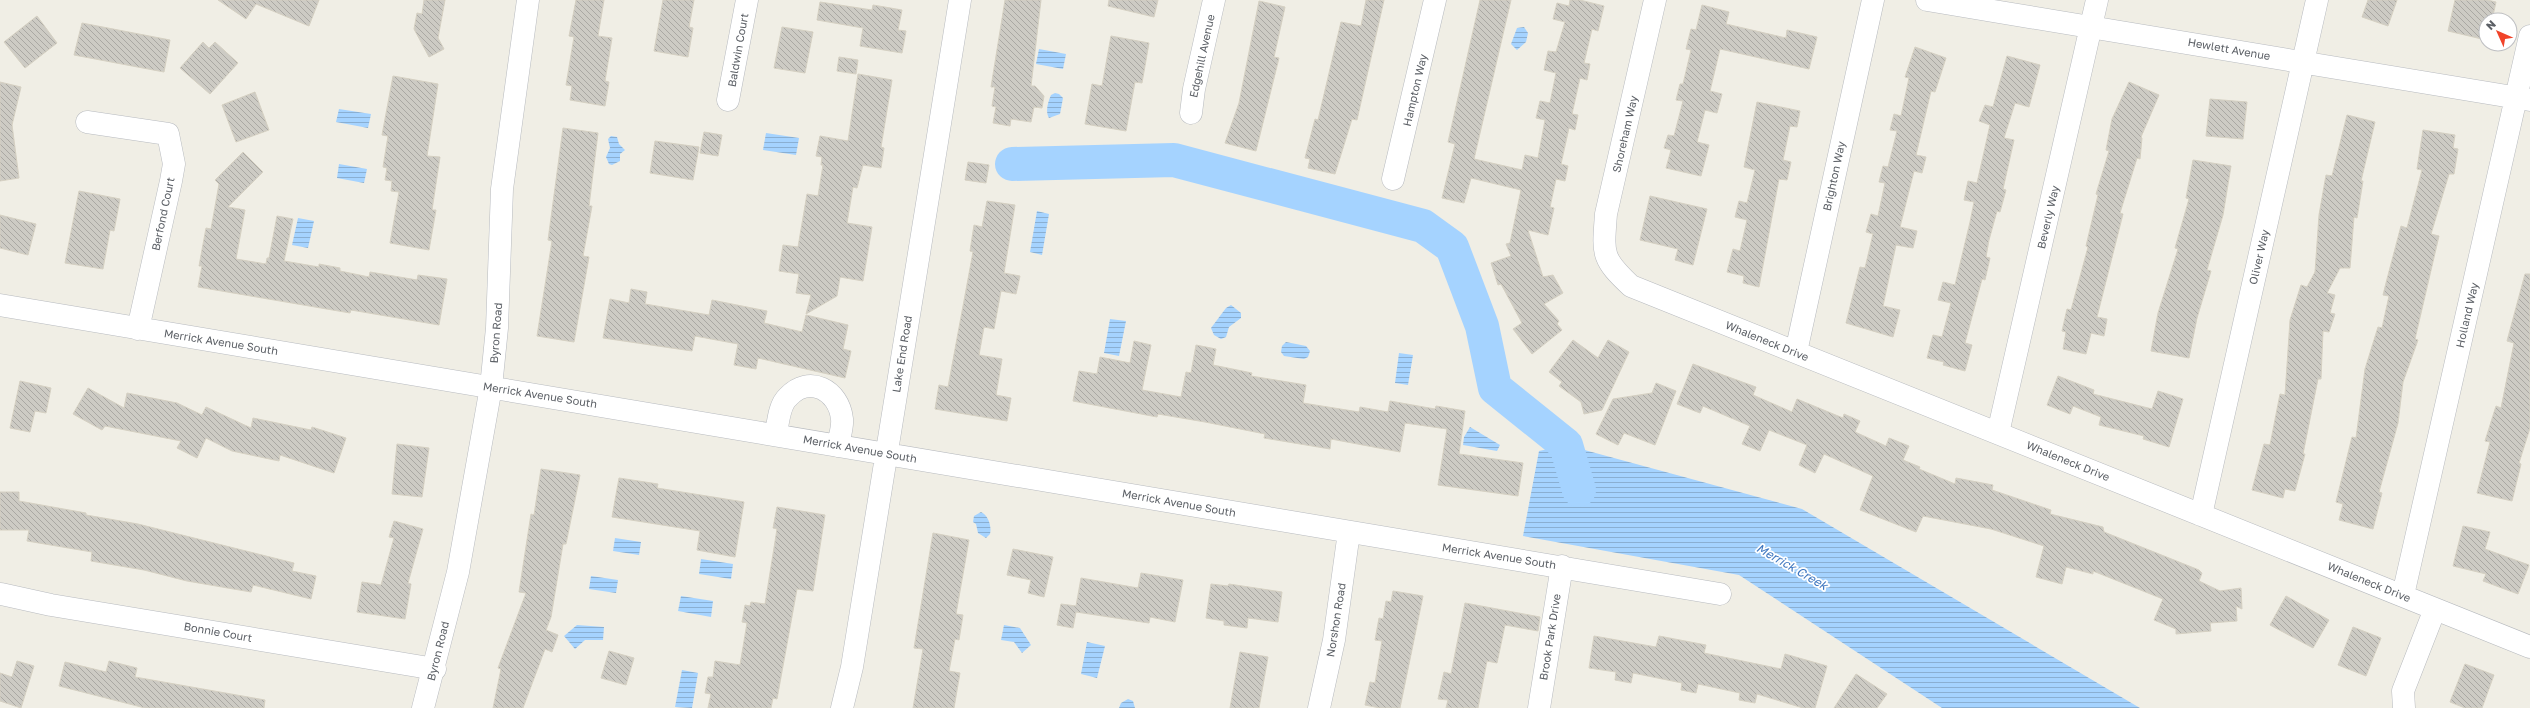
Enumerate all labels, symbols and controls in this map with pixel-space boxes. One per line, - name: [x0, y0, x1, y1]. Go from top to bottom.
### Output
- street label: Baldwin Court: [725, 12, 750, 88]
- north arrow: [2478, 12, 2518, 52]
- street label: Edgehill Avenue: [1186, 13, 1217, 99]
- text: N: [2483, 17, 2498, 32]
- street label: Hewlett Avenue: [2187, 35, 2271, 62]
- street label: Hampton Way: [1400, 52, 1429, 127]
- street label: Shoreham Way: [1609, 94, 1640, 174]
- street label: Brighton Way: [1820, 140, 1847, 212]
- street label: Berfond Court: [148, 176, 177, 252]
- street label: Beverly Way: [2034, 184, 2061, 250]
- street label: Oliver Way: [2246, 228, 2271, 286]
- street label: Holland Way: [2453, 281, 2480, 349]
- street label: Byron Road: [487, 302, 504, 364]
- street label: Lake End Road: [889, 315, 914, 393]
- street label: Whaleneck Drive: [1724, 318, 1811, 363]
- street label: Merrick Avenue South: [163, 326, 279, 357]
- street label: Merrick Avenue South: [482, 379, 598, 410]
- street label: Merrick Avenue South: [802, 432, 918, 465]
- street label: Whaleneck Drive: [2025, 438, 2112, 483]
- street label: Merrick Avenue South: [1121, 486, 1237, 519]
- street label: Merrick Avenue South: [1441, 540, 1557, 571]
- water label: Merrick Creek: [1754, 540, 1832, 594]
- street label: Whaleneck Drive: [2326, 559, 2413, 604]
- street label: Norshon Road: [1323, 582, 1348, 658]
- street label: Brook Park Drive: [1536, 593, 1563, 681]
- street label: Bonnie Court: [183, 619, 253, 644]
- street label: Byron Road: [424, 620, 451, 682]

